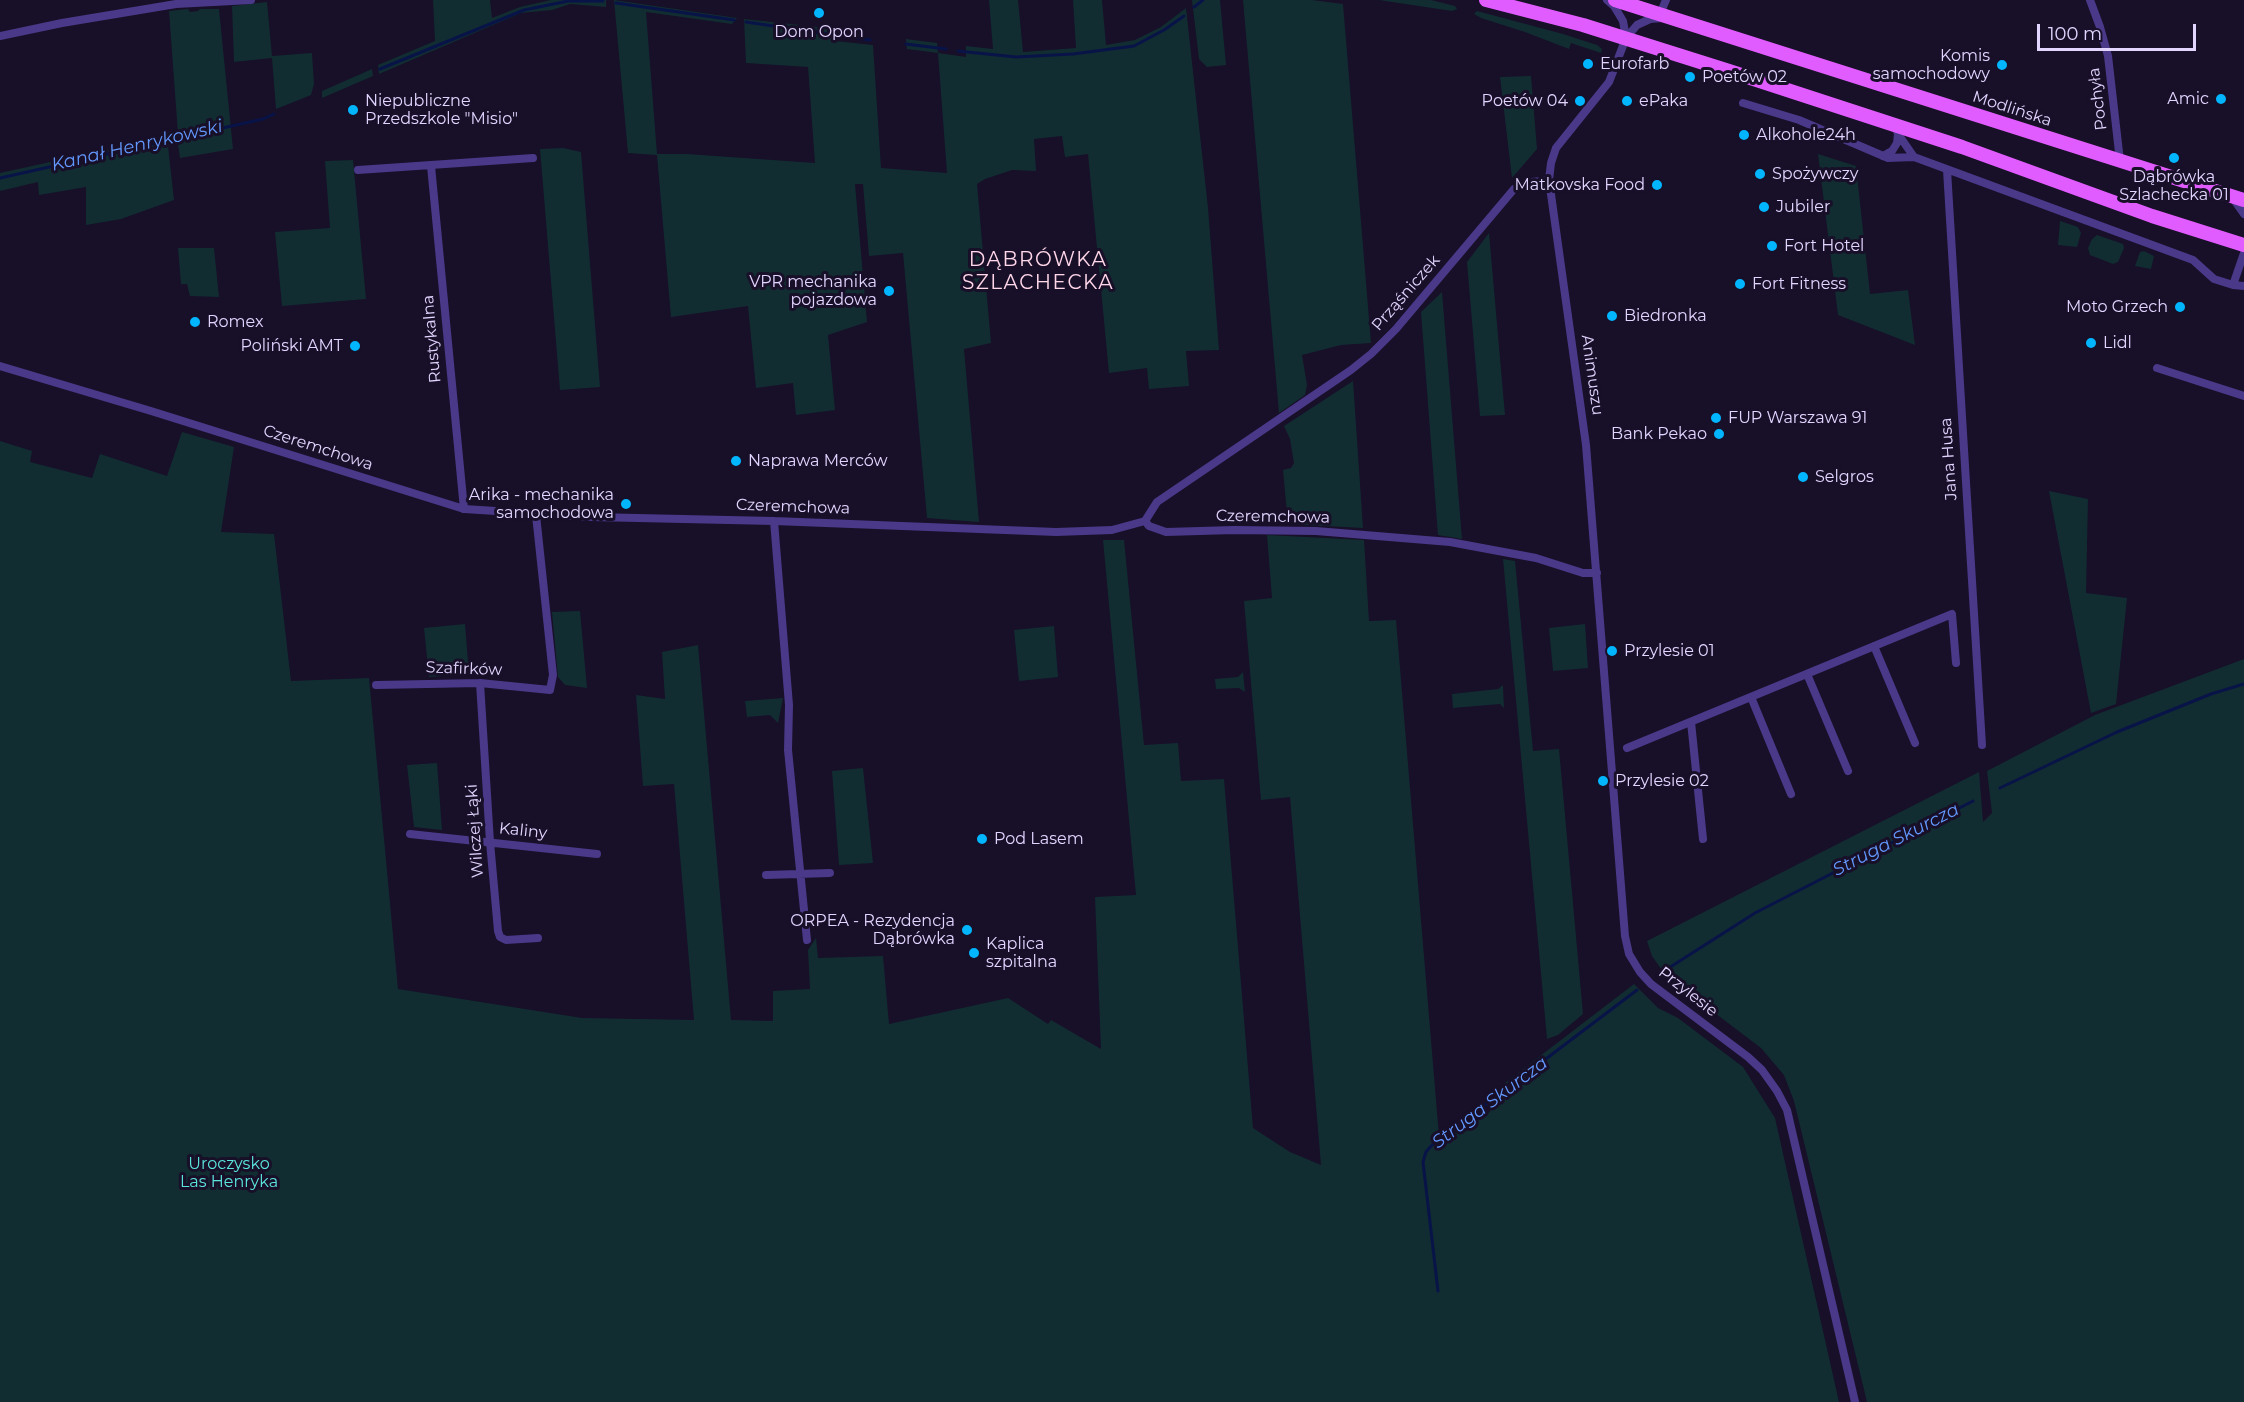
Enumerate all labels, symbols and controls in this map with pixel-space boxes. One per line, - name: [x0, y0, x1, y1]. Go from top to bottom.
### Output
- marker: Dom Opon: [812, 6, 826, 20]
- scale bar: [2040, 12, 2199, 50]
- place label: Dom Opon: [774, 22, 864, 42]
- text: 100 m: [2048, 23, 2102, 45]
- place label: Komis samochodowy: [1873, 46, 1990, 84]
- place label: Eurofarb: [1600, 54, 1669, 74]
- marker: Eurofarb: [1581, 57, 1595, 71]
- marker: Komis samochodowy: [1995, 58, 2009, 72]
- place label: Poetów 02: [1702, 67, 1787, 87]
- street label: Pochyła: [2085, 67, 2111, 131]
- marker: Poetów 02: [1683, 70, 1697, 84]
- street label: Modlińska: [1970, 87, 2054, 131]
- place label: Amic: [2167, 89, 2209, 109]
- place label: Niepubliczne Przedszkole "Misio": [365, 91, 518, 129]
- place label: Poetów 04: [1482, 91, 1568, 111]
- place label: ePaka: [1639, 91, 1688, 111]
- marker: Amic: [2214, 92, 2228, 106]
- marker: Poetów 04: [1573, 94, 1587, 108]
- marker: ePaka: [1620, 94, 1634, 108]
- marker: Niepubliczne Przedszkole "Misio": [346, 103, 360, 117]
- water label: Kanał Henrykowski: [49, 116, 225, 176]
- place label: Alkohole24h: [1756, 125, 1856, 145]
- marker: Alkohole24h: [1737, 128, 1751, 142]
- marker: Dąbrówka Szlachecka 01: [2167, 151, 2181, 165]
- place label: Spożywczy: [1772, 164, 1858, 184]
- marker: Spożywczy: [1753, 167, 1767, 181]
- place label: Dąbrówka Szlachecka 01: [2119, 167, 2229, 205]
- place label: Matkovska Food: [1515, 175, 1645, 195]
- marker: Matkovska Food: [1650, 178, 1664, 192]
- place label: Jubiler: [1776, 197, 1830, 217]
- marker: Jubiler: [1757, 200, 1771, 214]
- place label: Fort Hotel: [1784, 236, 1864, 256]
- marker: Fort Hotel: [1765, 239, 1779, 253]
- district label: DĄBRÓWKA SZLACHECKA: [962, 248, 1114, 295]
- street label: Prząśniczek: [1368, 251, 1444, 335]
- place label: VPR mechanika pojazdowa: [749, 272, 877, 310]
- place label: Fort Fitness: [1752, 274, 1846, 294]
- marker: Fort Fitness: [1733, 277, 1747, 291]
- marker: VPR mechanika pojazdowa: [882, 284, 896, 298]
- street label: Rustykalna: [419, 294, 445, 384]
- place label: Moto Grzech: [2066, 297, 2168, 317]
- marker: Moto Grzech: [2173, 300, 2187, 314]
- place label: Biedronka: [1624, 306, 1707, 326]
- marker: Biedronka: [1605, 309, 1619, 323]
- place label: Romex: [207, 312, 264, 332]
- marker: Romex: [188, 315, 202, 329]
- place label: Lidl: [2103, 333, 2132, 353]
- street label: Animuszu: [1577, 334, 1607, 416]
- place label: Poliński AMT: [240, 336, 343, 356]
- marker: Lidl: [2084, 336, 2098, 350]
- marker: Poliński AMT: [348, 339, 362, 353]
- place label: FUP Warszawa 91: [1728, 408, 1867, 428]
- marker: FUP Warszawa 91: [1709, 411, 1723, 425]
- street label: Jana Husa: [1937, 417, 1961, 501]
- street label: Czeremchowa: [261, 421, 375, 475]
- place label: Bank Pekao: [1611, 424, 1707, 444]
- marker: Bank Pekao: [1712, 427, 1726, 441]
- place label: Naprawa Merców: [748, 451, 888, 471]
- marker: Naprawa Merców: [729, 454, 743, 468]
- place label: Selgros: [1815, 467, 1874, 487]
- marker: Selgros: [1796, 470, 1810, 484]
- place label: Arika - mechanika samochodowa: [469, 485, 614, 523]
- street label: Czeremchowa: [736, 495, 850, 519]
- marker: Arika - mechanika samochodowa: [619, 497, 633, 511]
- street label: Czeremchowa: [1216, 506, 1330, 528]
- place label: Przylesie 01: [1624, 641, 1714, 661]
- marker: Przylesie 01: [1605, 644, 1619, 658]
- street label: Szafirków: [425, 658, 503, 680]
- place label: Przylesie 02: [1615, 771, 1709, 791]
- marker: Przylesie 02: [1596, 774, 1610, 788]
- street label: Wilczej Łąki: [462, 783, 488, 879]
- water label: Struga Skurcza: [1829, 799, 1963, 881]
- street label: Kaliny: [498, 819, 548, 843]
- place label: Pod Lasem: [994, 829, 1084, 849]
- marker: Pod Lasem: [975, 832, 989, 846]
- place label: ORPEA - Rezydencja Dąbrówka: [790, 911, 955, 949]
- marker: ORPEA - Rezydencja Dąbrówka: [960, 923, 974, 937]
- place label: Kaplica szpitalna: [986, 934, 1057, 972]
- marker: Kaplica szpitalna: [967, 946, 981, 960]
- street label: Przylesie: [1655, 963, 1721, 1021]
- water label: Struga Skurcza: [1428, 1053, 1552, 1153]
- park label: Uroczysko Las Henryka: [180, 1154, 278, 1192]

